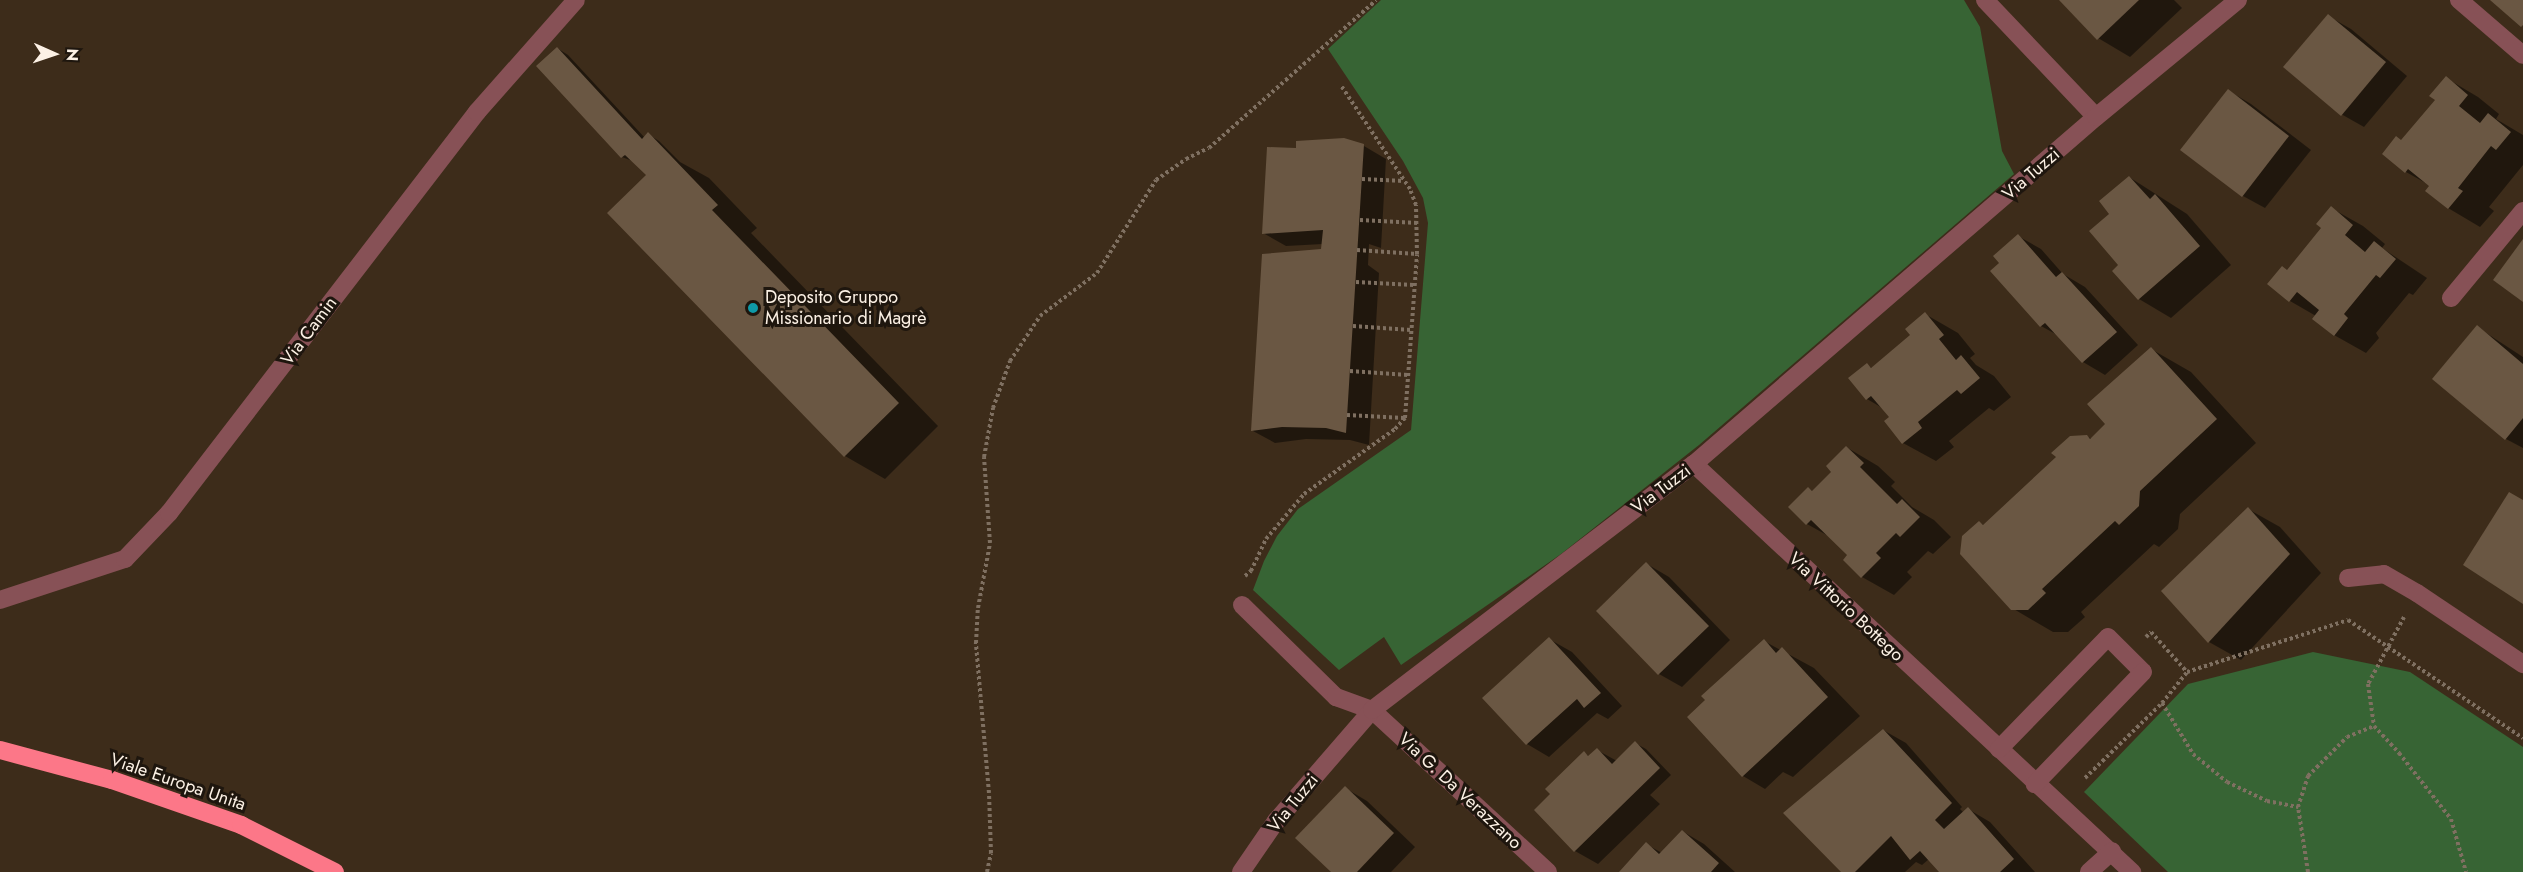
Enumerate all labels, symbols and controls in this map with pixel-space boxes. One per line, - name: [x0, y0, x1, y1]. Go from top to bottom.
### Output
- north arrow: [24, 24, 84, 84]
- text: N: [61, 48, 84, 62]
- street label: Via Tuzzi: [1998, 143, 2064, 205]
- place label: Deposito Gruppo Missionario di Magrè: [765, 287, 926, 330]
- street label: Via Camin: [276, 293, 342, 369]
- marker: Deposito Gruppo Missionario di Magrè: [746, 301, 760, 315]
- street label: Via Tuzzi: [1627, 460, 1695, 518]
- street label: Via Vittorio Bottego: [1784, 548, 1908, 666]
- street label: Via G. Da Verazzano: [1394, 728, 1526, 854]
- street label: Viale Europa Unita: [107, 749, 249, 815]
- street label: Via Tuzzi: [1263, 769, 1323, 837]

